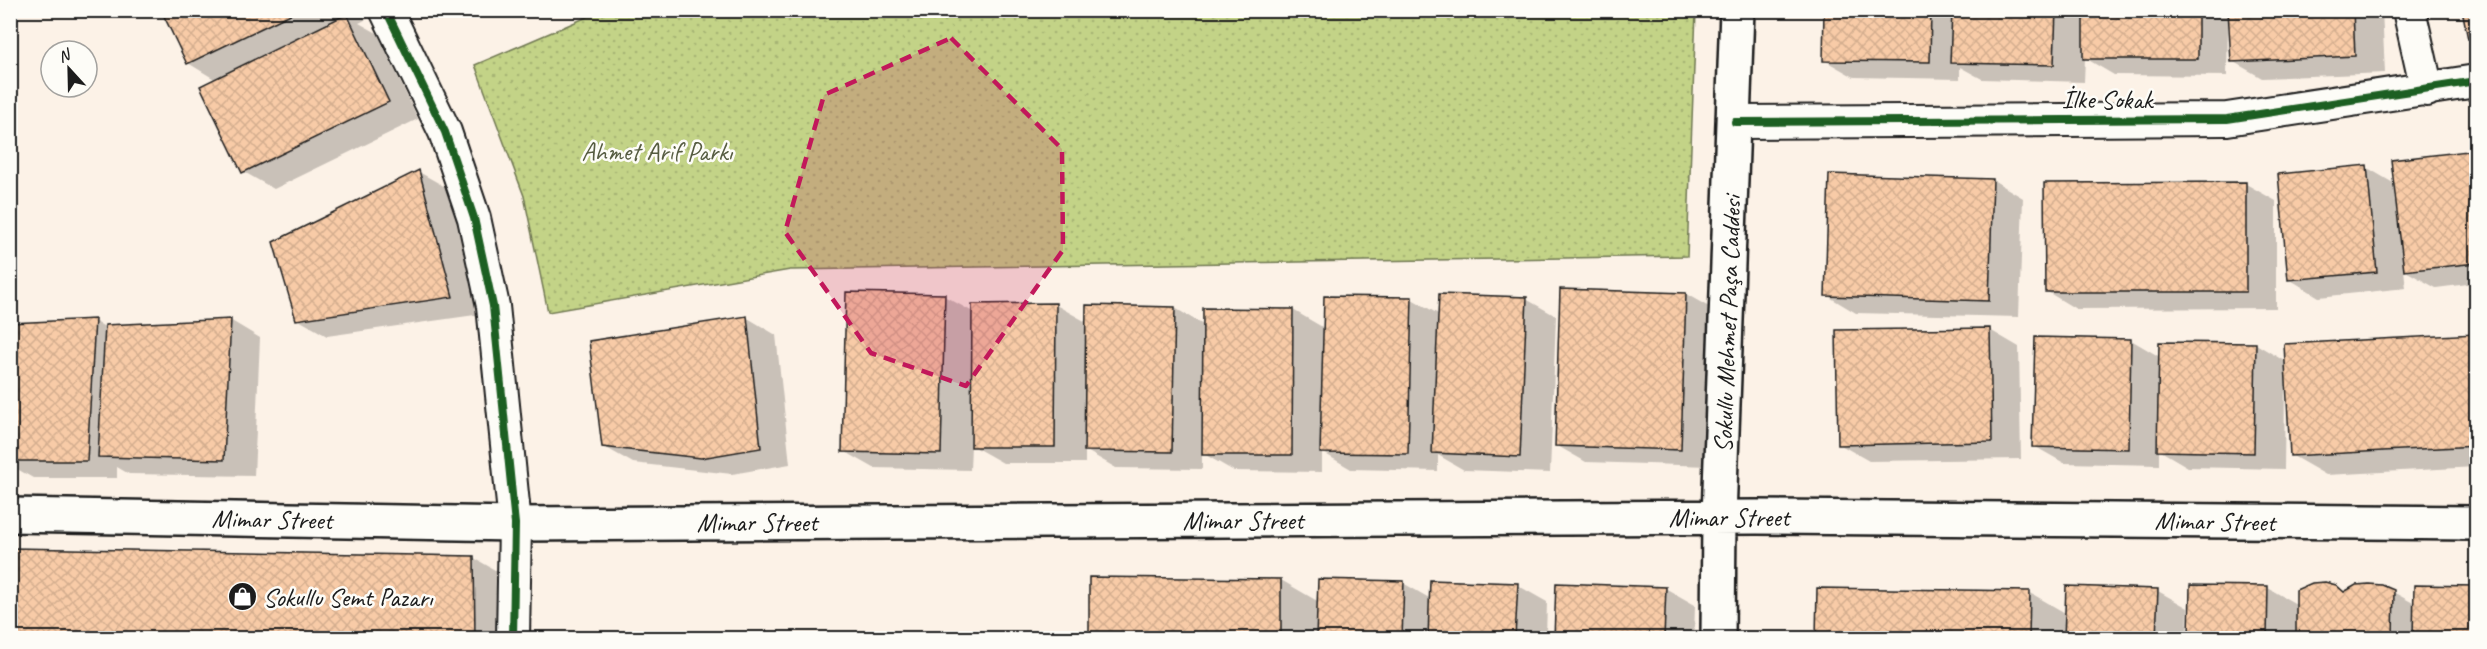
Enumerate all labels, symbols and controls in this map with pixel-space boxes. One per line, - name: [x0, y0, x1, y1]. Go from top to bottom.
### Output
- north arrow: [39, 39, 99, 99]
- text: N: [55, 44, 75, 67]
- street label: İlke Sokak: [2062, 83, 2155, 116]
- park label: Ahmet Arif Parkı: [582, 135, 734, 168]
- street label: Sokullu Mehmet Paşa Caddesi: [1707, 192, 1749, 453]
- street label: Mimar Street: [1669, 501, 1792, 534]
- street label: Mimar Street: [211, 502, 335, 537]
- street label: Mimar Street: [1183, 504, 1306, 537]
- street label: Mimar Street: [2154, 504, 2278, 539]
- street label: Mimar Street: [697, 506, 820, 539]
- shop icon: Sokullu Semt Pazarı: [226, 581, 258, 613]
- place label: Sokullu Semt Pazarı: [263, 581, 434, 614]

